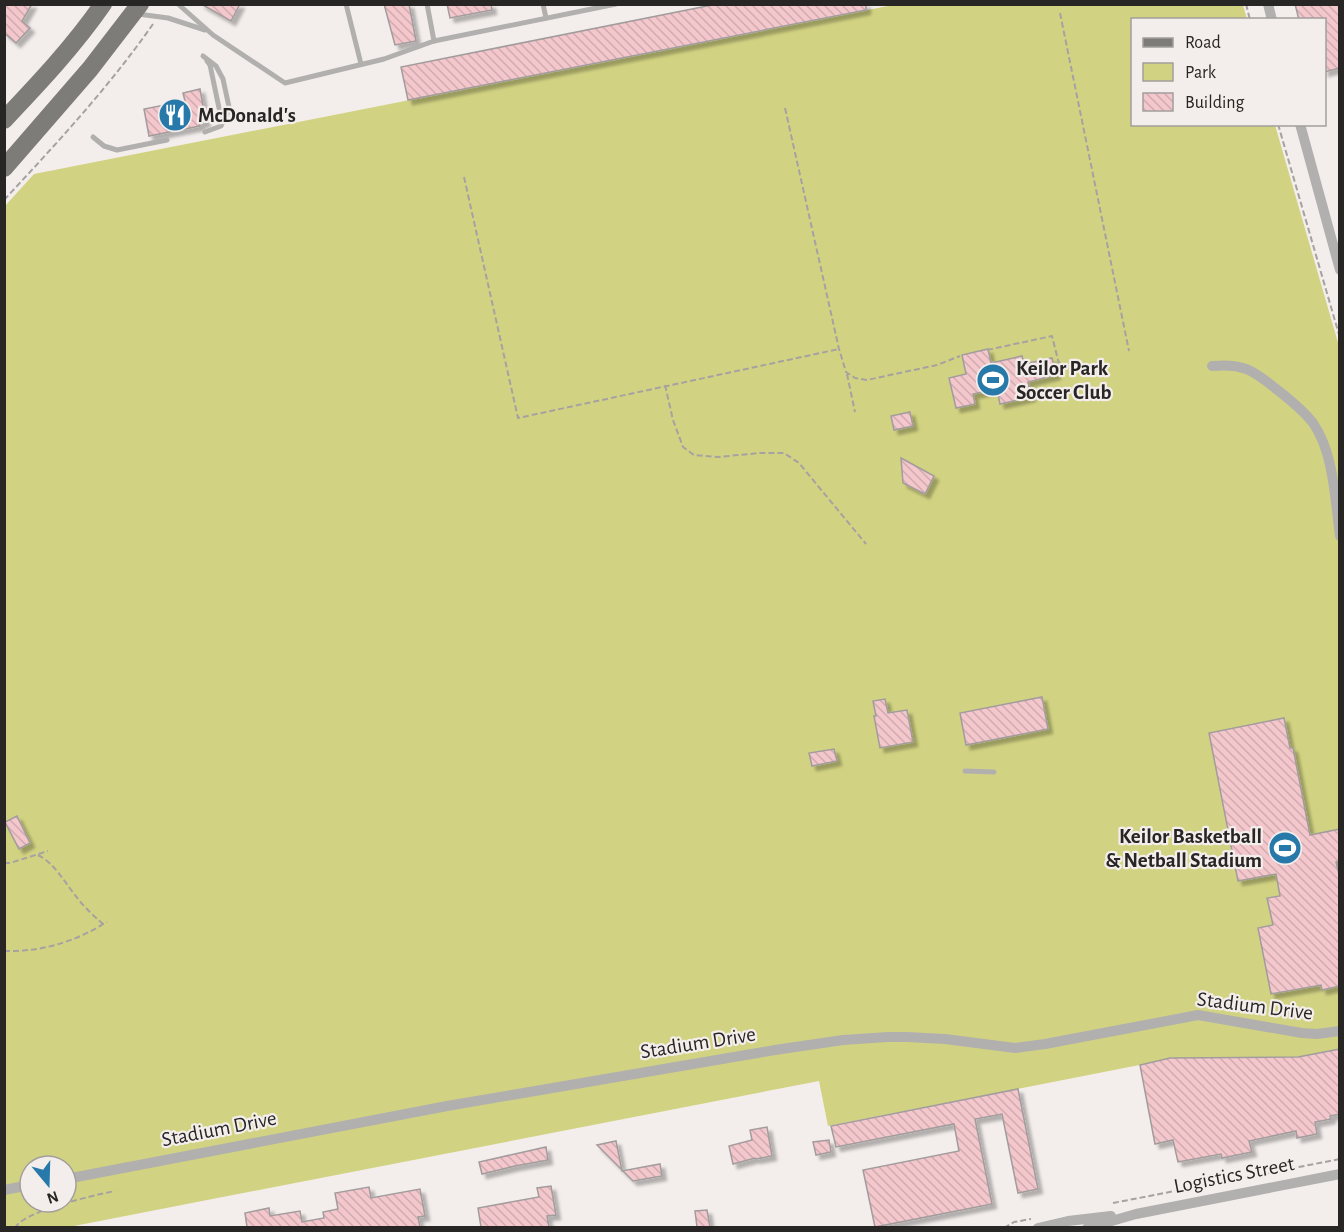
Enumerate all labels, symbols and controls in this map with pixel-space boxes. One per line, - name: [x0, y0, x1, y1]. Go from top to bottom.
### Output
- legend: [1131, 18, 1326, 126]
- text: Road: [1185, 34, 1221, 52]
- text: Park: [1185, 64, 1217, 82]
- text: Building: [1185, 94, 1245, 112]
- restaurant icon: McDonald's: [157, 97, 193, 133]
- place label: McDonald's: [198, 105, 296, 126]
- place label: Keilor Park Soccer Club: [1016, 358, 1111, 403]
- sports icon: Keilor Park Soccer Club: [975, 362, 1011, 398]
- place label: Keilor Basketball & Netball Stadium: [1105, 826, 1262, 871]
- sports icon: Keilor Basketball & Netball Stadium: [1267, 830, 1303, 866]
- street label: Stadium Drive: [1196, 988, 1314, 1024]
- street label: Stadium Drive: [639, 1024, 757, 1062]
- street label: Stadium Drive: [160, 1108, 278, 1150]
- street label: Logistics Street: [1172, 1153, 1296, 1197]
- north arrow: [18, 1154, 78, 1214]
- text: N: [45, 1188, 60, 1207]

